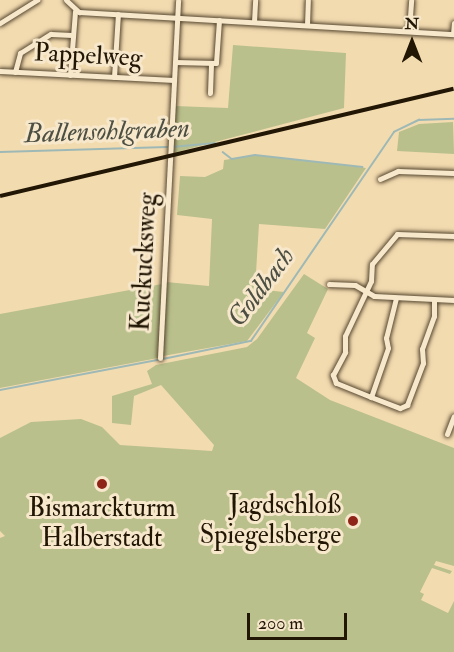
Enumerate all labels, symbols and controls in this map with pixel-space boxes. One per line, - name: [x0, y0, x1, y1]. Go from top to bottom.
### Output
- north arrow: [382, 12, 442, 72]
- text: N: [405, 14, 419, 34]
- street label: Pappelweg: [33, 38, 143, 74]
- water label: Ballensohlgraben: [24, 112, 190, 150]
- street label: Kuckucksweg: [126, 192, 164, 332]
- water label: Goldbach: [221, 241, 301, 333]
- marker: Bismarckturm Halberstadt: [95, 477, 109, 491]
- place label: Jagdschloß Spiegelsberge: [200, 490, 341, 552]
- place label: Bismarckturm Halberstadt: [28, 493, 176, 554]
- marker: Jagdschloß Spiegelsberge: [346, 514, 360, 528]
- scale bar: [250, 601, 350, 639]
- text: 200 m: [258, 612, 303, 635]

